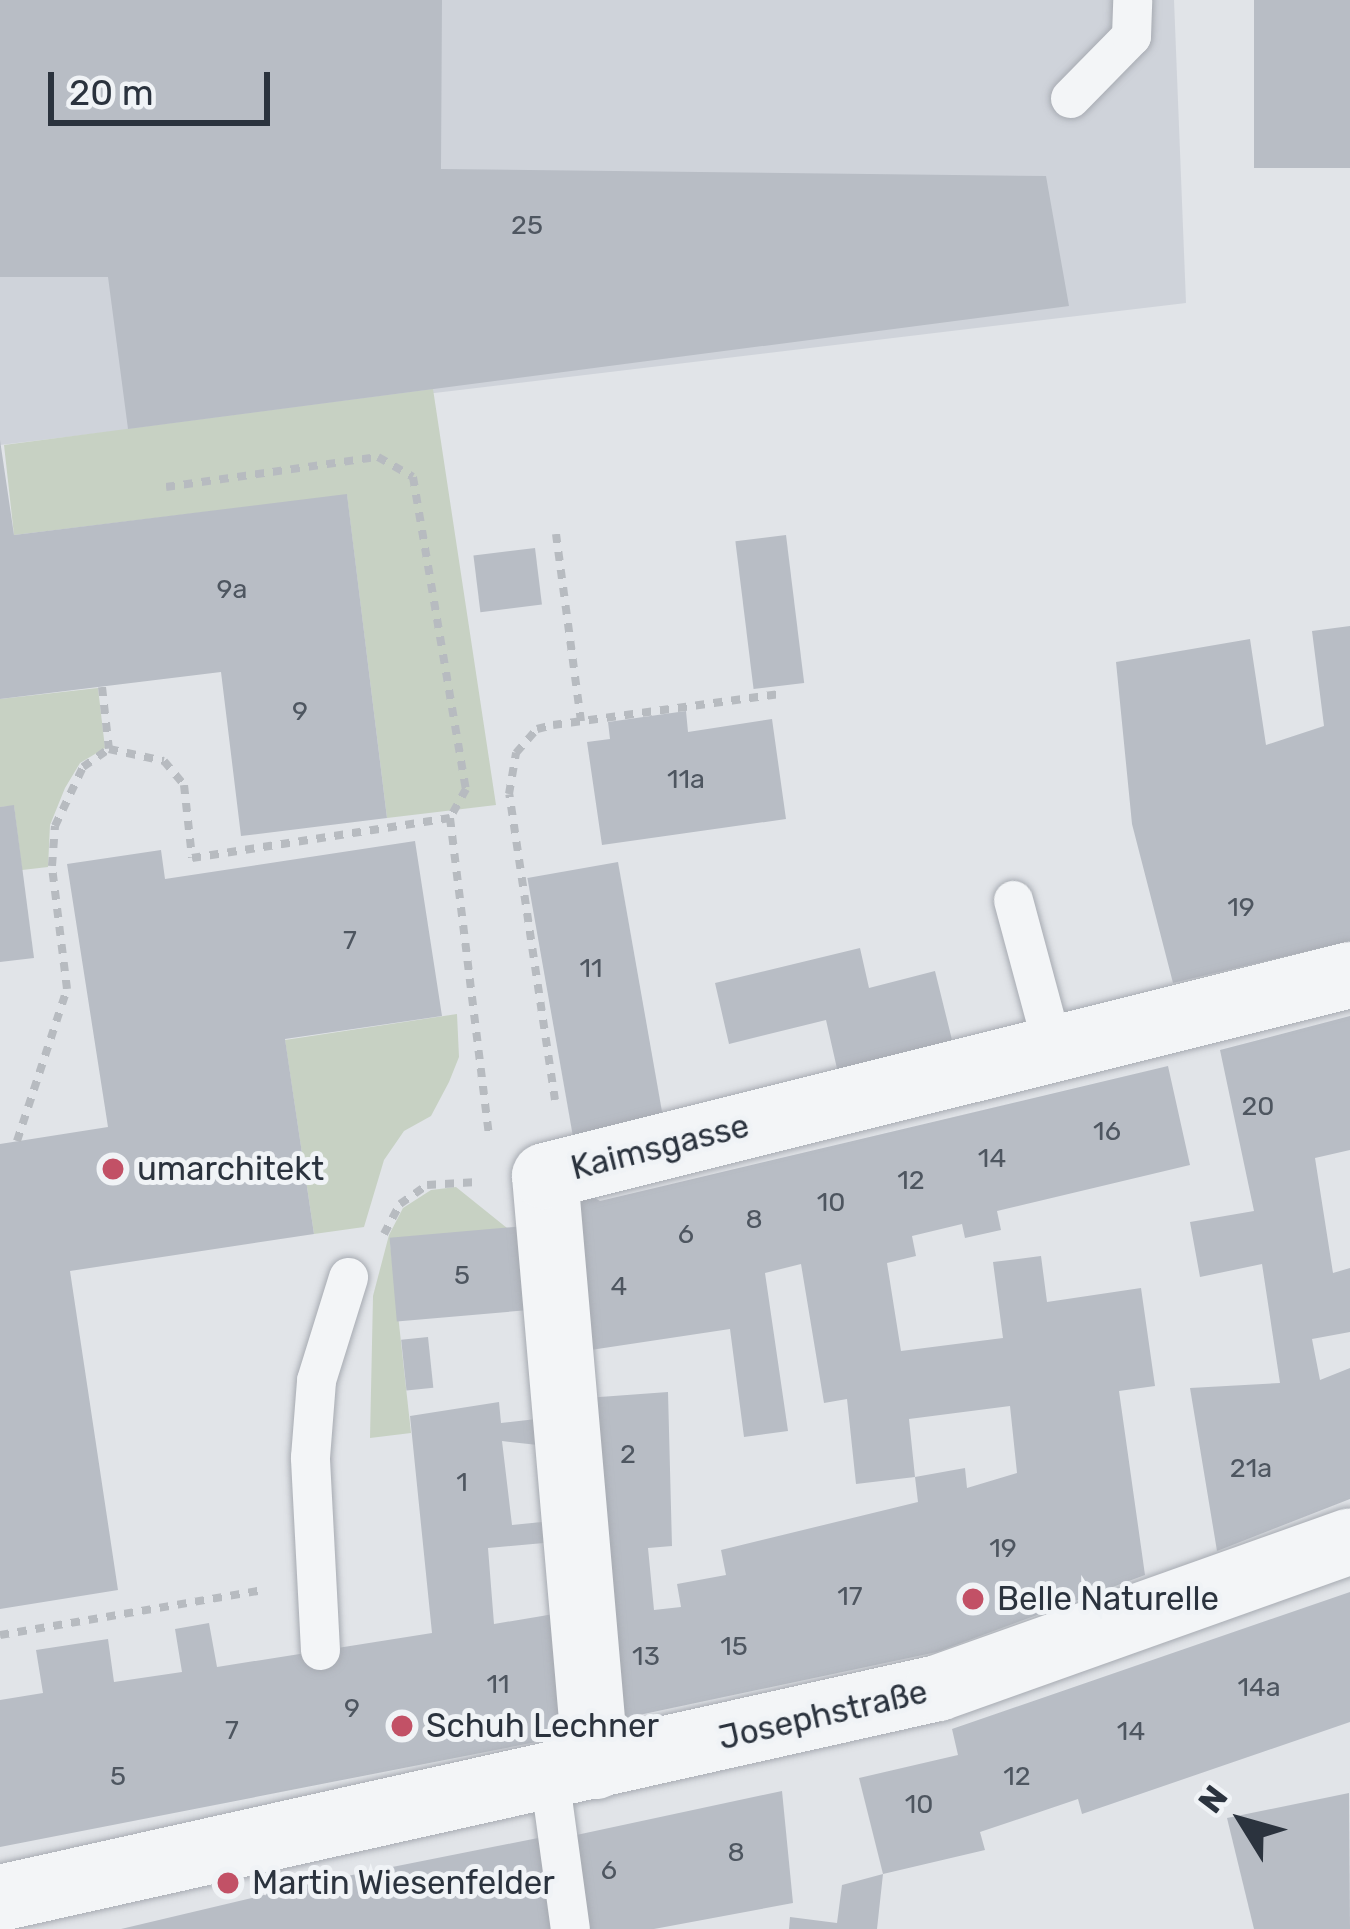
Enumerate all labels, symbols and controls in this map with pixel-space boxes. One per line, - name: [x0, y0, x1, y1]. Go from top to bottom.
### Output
- scale bar: [54, 48, 276, 122]
- text: 20 m: [69, 71, 154, 114]
- house number: 25: [511, 210, 543, 242]
- house number: 9a: [217, 574, 247, 606]
- house number: 9: [292, 696, 308, 728]
- house number: 11a: [667, 764, 705, 796]
- house number: 19: [1227, 892, 1255, 924]
- house number: 7: [343, 925, 357, 957]
- house number: 11: [579, 953, 603, 985]
- house number: 20: [1242, 1091, 1274, 1123]
- street label: Kaimsgasse: [567, 1106, 753, 1188]
- house number: 16: [1093, 1116, 1121, 1148]
- house number: 14: [978, 1143, 1006, 1175]
- place label: umarchitekt: [137, 1149, 324, 1189]
- marker: umarchitekt: [100, 1156, 126, 1182]
- house number: 12: [897, 1165, 925, 1197]
- house number: 10: [817, 1187, 845, 1219]
- house number: 8: [745, 1204, 763, 1236]
- house number: 6: [678, 1219, 694, 1251]
- house number: 5: [454, 1260, 470, 1292]
- house number: 4: [611, 1271, 627, 1303]
- house number: 2: [620, 1439, 636, 1471]
- house number: 21a: [1230, 1453, 1272, 1485]
- house number: 1: [456, 1467, 468, 1499]
- house number: 19: [989, 1533, 1017, 1565]
- place label: Belle Naturelle: [997, 1579, 1219, 1619]
- house number: 17: [837, 1581, 863, 1613]
- marker: Belle Naturelle: [960, 1586, 986, 1612]
- house number: 15: [720, 1631, 748, 1663]
- house number: 13: [632, 1641, 660, 1673]
- house number: 11: [486, 1669, 510, 1701]
- street label: Josephstraße: [715, 1672, 931, 1758]
- house number: 14a: [1237, 1672, 1281, 1704]
- house number: 9: [344, 1693, 360, 1725]
- place label: Schuh Lechner: [426, 1706, 659, 1746]
- marker: Schuh Lechner: [389, 1713, 415, 1739]
- house number: 7: [225, 1715, 239, 1747]
- house number: 14: [1117, 1716, 1145, 1748]
- house number: 5: [110, 1761, 126, 1793]
- house number: 12: [1003, 1761, 1031, 1793]
- north arrow: [1182, 1761, 1302, 1881]
- text: N: [1190, 1778, 1236, 1820]
- house number: 10: [905, 1789, 933, 1821]
- house number: 8: [727, 1837, 745, 1869]
- house number: 6: [601, 1855, 617, 1887]
- place label: Martin Wiesenfelder: [252, 1863, 555, 1903]
- marker: Martin Wiesenfelder: [215, 1870, 241, 1896]

